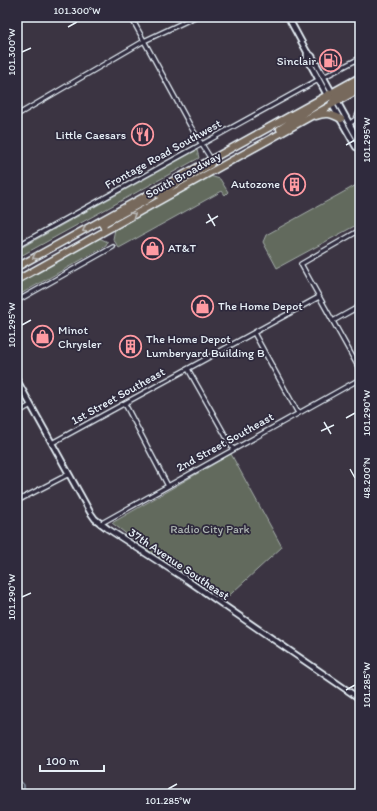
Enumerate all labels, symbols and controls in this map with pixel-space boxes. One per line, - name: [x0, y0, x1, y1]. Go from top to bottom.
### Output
- text: 101.300°W: [53, 4, 101, 17]
- text: 101.300°W: [5, 28, 18, 76]
- fuel station icon: Sinclair: [318, 48, 344, 74]
- place label: Sinclair: [277, 54, 316, 68]
- street label: Frontage Road Southwest: [102, 116, 224, 192]
- text: 101.295°W: [360, 117, 373, 163]
- restaurant icon: Little Caesars: [129, 122, 155, 148]
- place label: Little Caesars: [56, 128, 126, 142]
- street label: South Broadway: [143, 148, 223, 201]
- building icon: Autozone: [282, 171, 308, 197]
- place label: Autozone: [231, 177, 280, 191]
- one-way arrow: [129, 213, 136, 220]
- one-way arrow: [82, 225, 89, 232]
- shop icon: AT&T: [139, 235, 165, 261]
- place label: AT&T: [168, 241, 196, 255]
- one-way arrow: [32, 252, 40, 260]
- shop icon: The Home Depot: [189, 293, 215, 319]
- place label: The Home Depot: [218, 299, 303, 313]
- text: 101.295°W: [5, 302, 18, 348]
- place label: Minot Chrysler: [58, 323, 102, 351]
- shop icon: Minot Chrysler: [29, 324, 55, 350]
- place label: The Home Depot Lumberyard Building B: [146, 332, 265, 360]
- building icon: The Home Depot Lumberyard Building B: [117, 333, 143, 359]
- street label: 1st Street Southeast: [69, 364, 168, 428]
- text: 101.290°W: [360, 390, 373, 436]
- street label: 2nd Street Southeast: [174, 409, 277, 475]
- text: 48.200°N: [360, 457, 373, 499]
- park label: Radio City Park: [170, 522, 250, 536]
- street label: 37th Avenue Southeast: [126, 525, 232, 603]
- text: 101.290°W: [5, 574, 18, 620]
- text: 101.285°W: [360, 662, 373, 708]
- scale bar: [40, 747, 104, 773]
- text: 100 m: [46, 754, 79, 768]
- text: 101.285°W: [145, 794, 191, 807]

